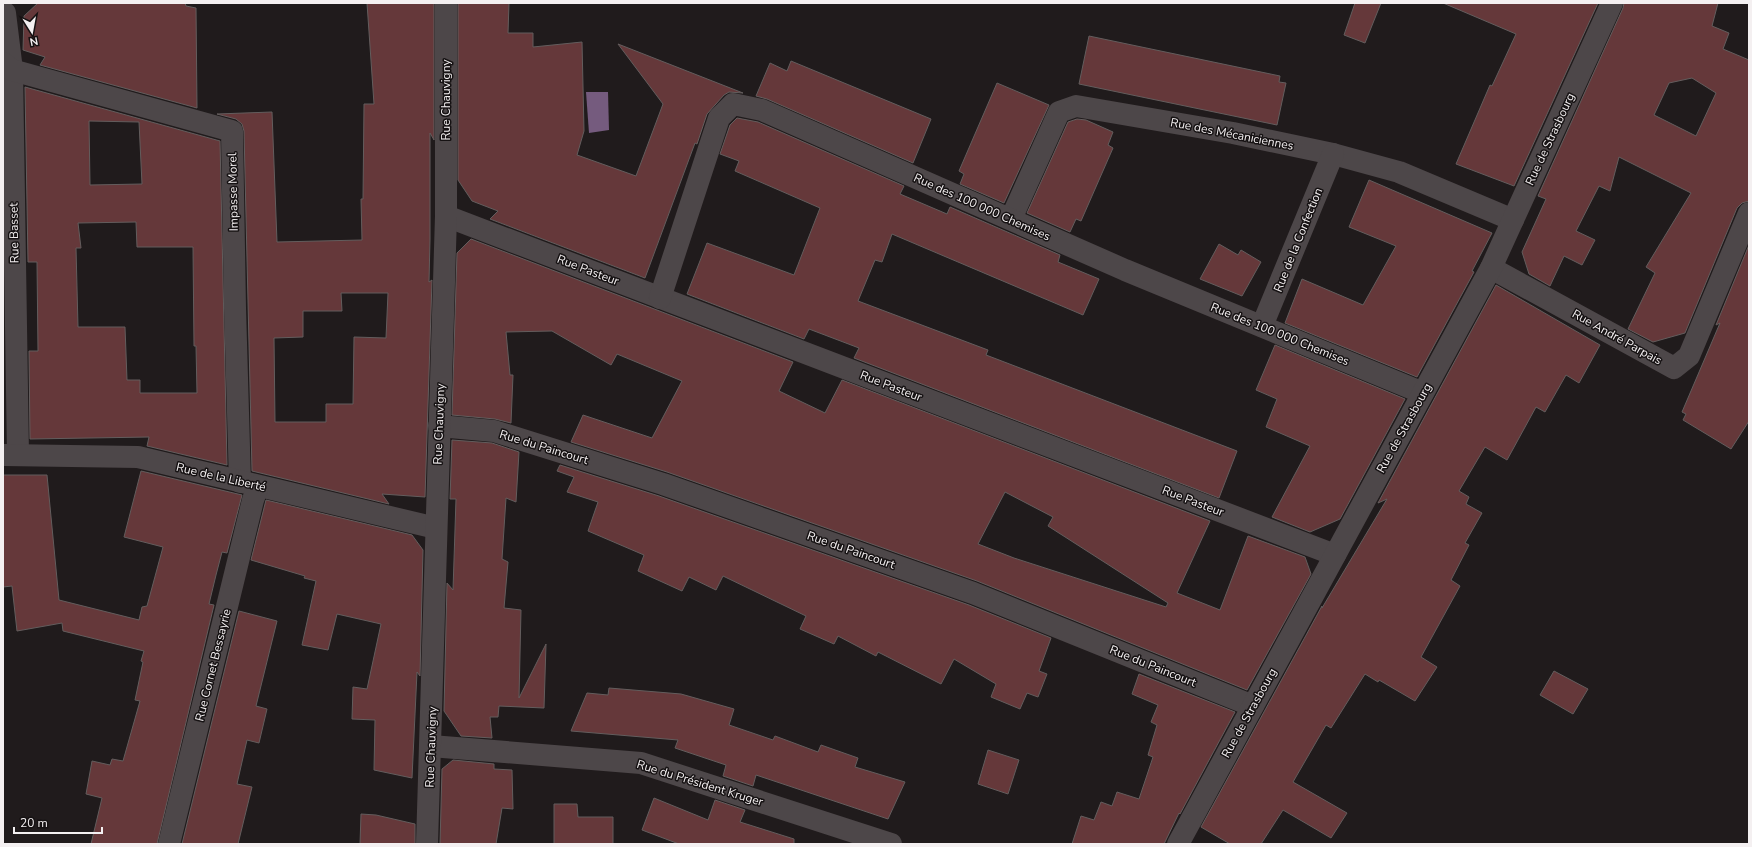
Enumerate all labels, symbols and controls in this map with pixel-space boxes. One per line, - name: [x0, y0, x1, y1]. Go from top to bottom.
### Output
- north arrow: [12, 12, 52, 52]
- text: N: [28, 33, 39, 49]
- street label: Rue Chauvigny: [438, 59, 454, 141]
- street label: Rue de Strasbourg: [1522, 90, 1578, 188]
- street label: Rue des Mécaniciennes: [1169, 114, 1295, 154]
- street label: Impasse Morel: [224, 152, 242, 232]
- street label: Rue des 100 000 Chemises: [911, 170, 1053, 245]
- street label: Rue de la Confection: [1270, 186, 1326, 294]
- street label: Rue Basset: [5, 202, 23, 264]
- street label: Rue Pasteur: [555, 251, 622, 289]
- street label: Rue des 100 000 Chemises: [1208, 299, 1352, 369]
- street label: Rue André Parpais: [1569, 306, 1665, 368]
- street label: Rue Pasteur: [858, 367, 925, 405]
- street label: Rue de Strasbourg: [1373, 380, 1435, 476]
- street label: Rue Chauvigny: [430, 382, 448, 465]
- street label: Rue du Paincourt: [498, 426, 591, 468]
- street label: Rue de la Liberté: [175, 459, 267, 495]
- street label: Rue Pasteur: [1160, 482, 1227, 520]
- street label: Rue du Paincourt: [805, 527, 898, 573]
- street label: Rue Cornet Bessayrie: [191, 607, 235, 723]
- street label: Rue du Paincourt: [1107, 641, 1199, 691]
- street label: Rue de Strasbourg: [1218, 665, 1280, 761]
- street label: Rue Chauvigny: [422, 705, 440, 788]
- street label: Rue du Président Kruger: [635, 756, 766, 810]
- scale bar: [14, 809, 102, 835]
- text: 20 m: [20, 815, 48, 831]

